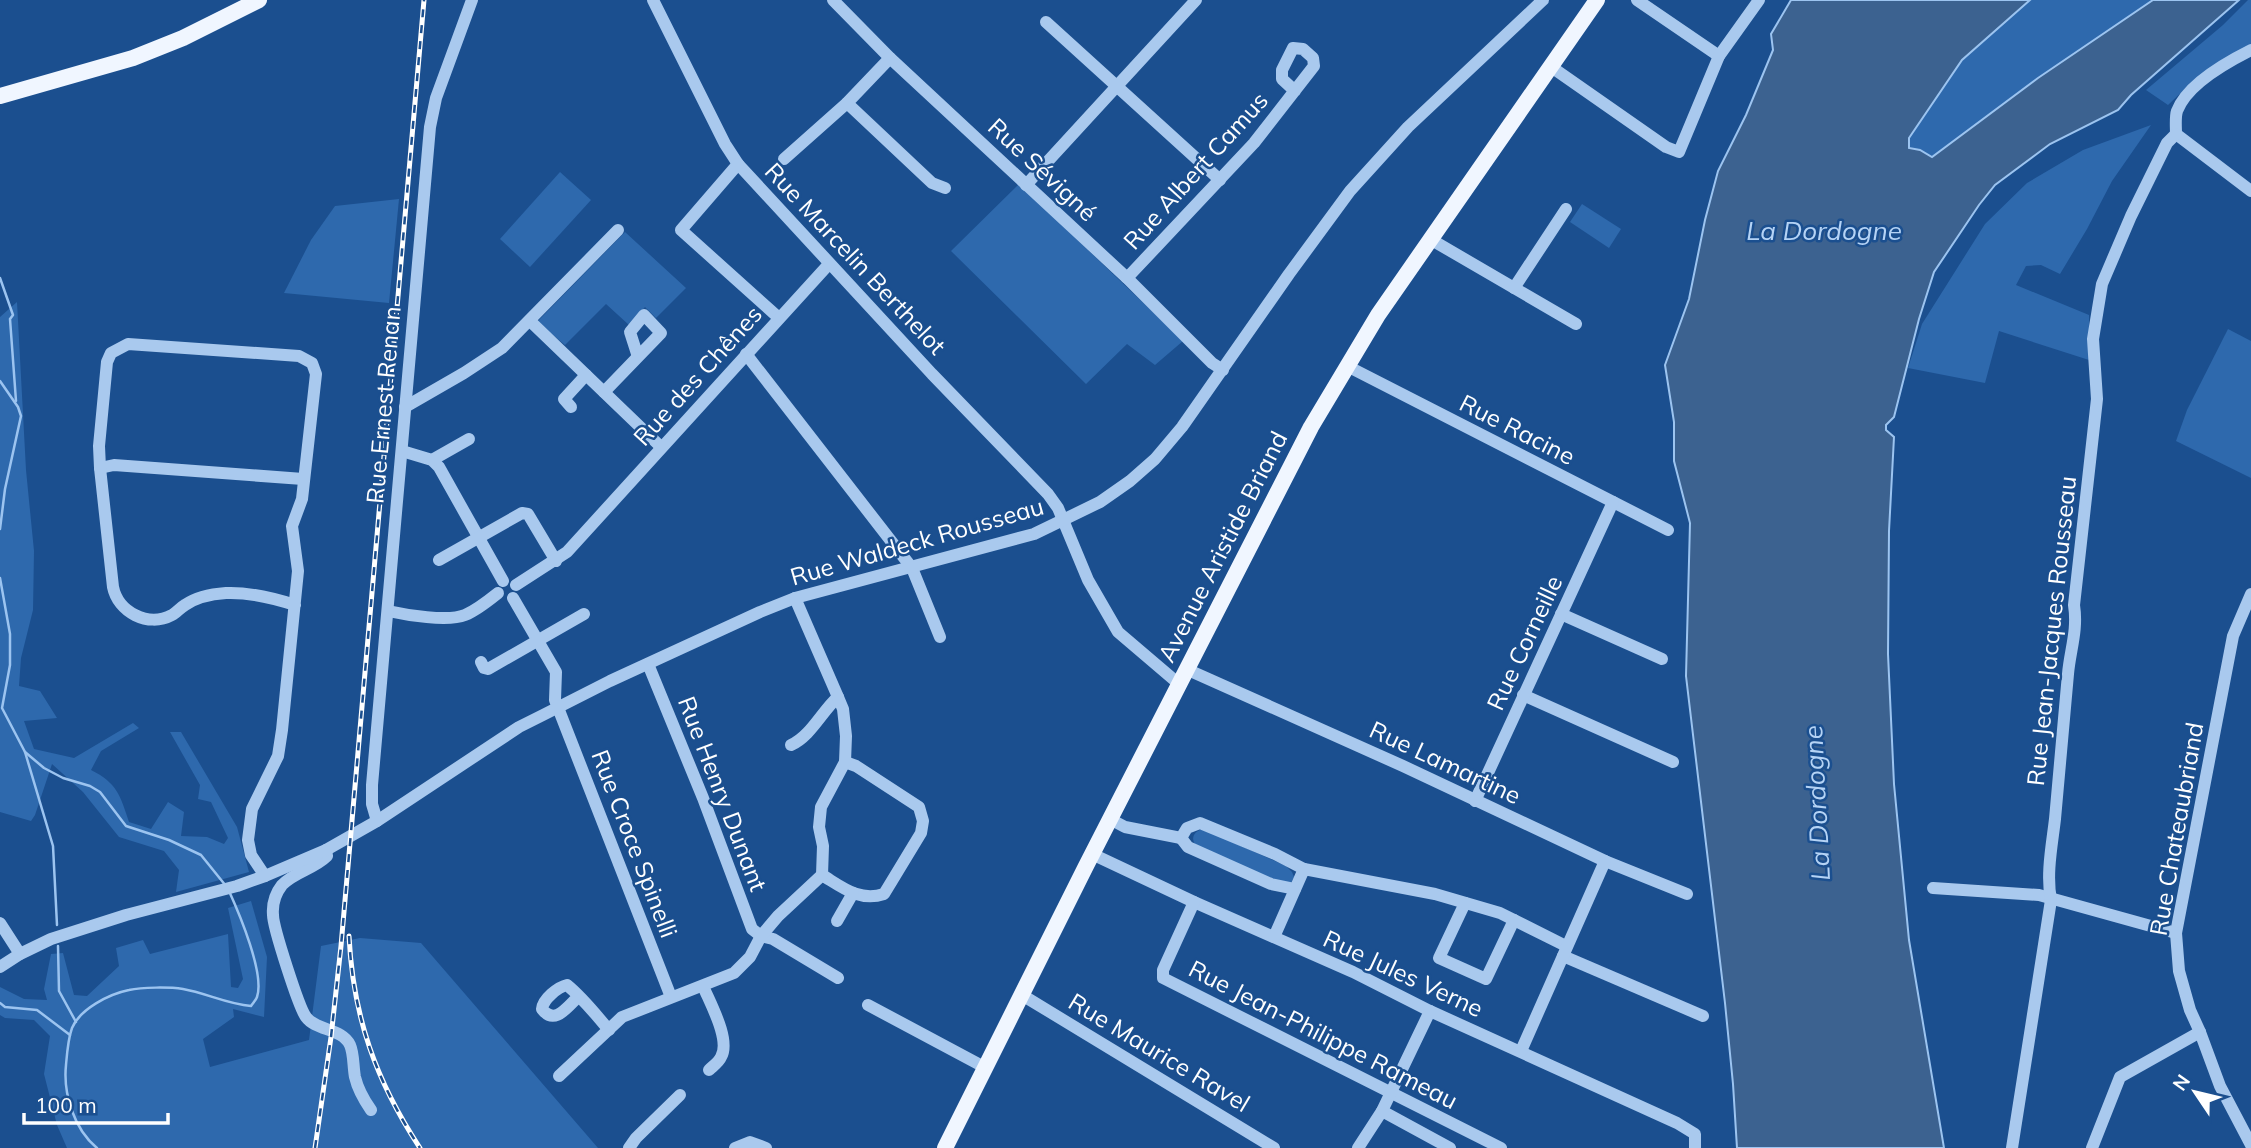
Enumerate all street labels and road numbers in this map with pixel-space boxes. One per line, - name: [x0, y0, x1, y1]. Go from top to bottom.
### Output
- street label: Rue Albert Camus: [1117, 85, 1274, 255]
- street label: Rue Sévigné: [982, 111, 1103, 227]
- street label: Rue Marcelin Berthelot: [759, 156, 953, 361]
- street label: Rue des Chênes: [627, 299, 768, 451]
- street label: Rue Ernest Renan: [359, 305, 407, 505]
- street label: Rue Racine: [1455, 387, 1580, 471]
- street label: Avenue Aristide Briand: [1151, 426, 1293, 667]
- street label: Rue Jean-Jacques Rousseau: [2020, 475, 2082, 787]
- street label: Rue Waldeck Rousseau: [787, 490, 1047, 592]
- street label: Rue Corneille: [1480, 570, 1568, 715]
- street label: Rue Henry Dunant: [672, 692, 774, 895]
- street label: Rue Lamartine: [1365, 714, 1526, 810]
- street label: Rue Chateaubriand: [2142, 720, 2210, 938]
- street label: Rue Croce Spinelli: [585, 745, 685, 942]
- street label: Rue Jules Verne: [1319, 923, 1488, 1023]
- street label: Rue Jean-Philippe Rameau: [1184, 953, 1463, 1115]
- street label: Rue Maurice Ravel: [1063, 986, 1256, 1118]

